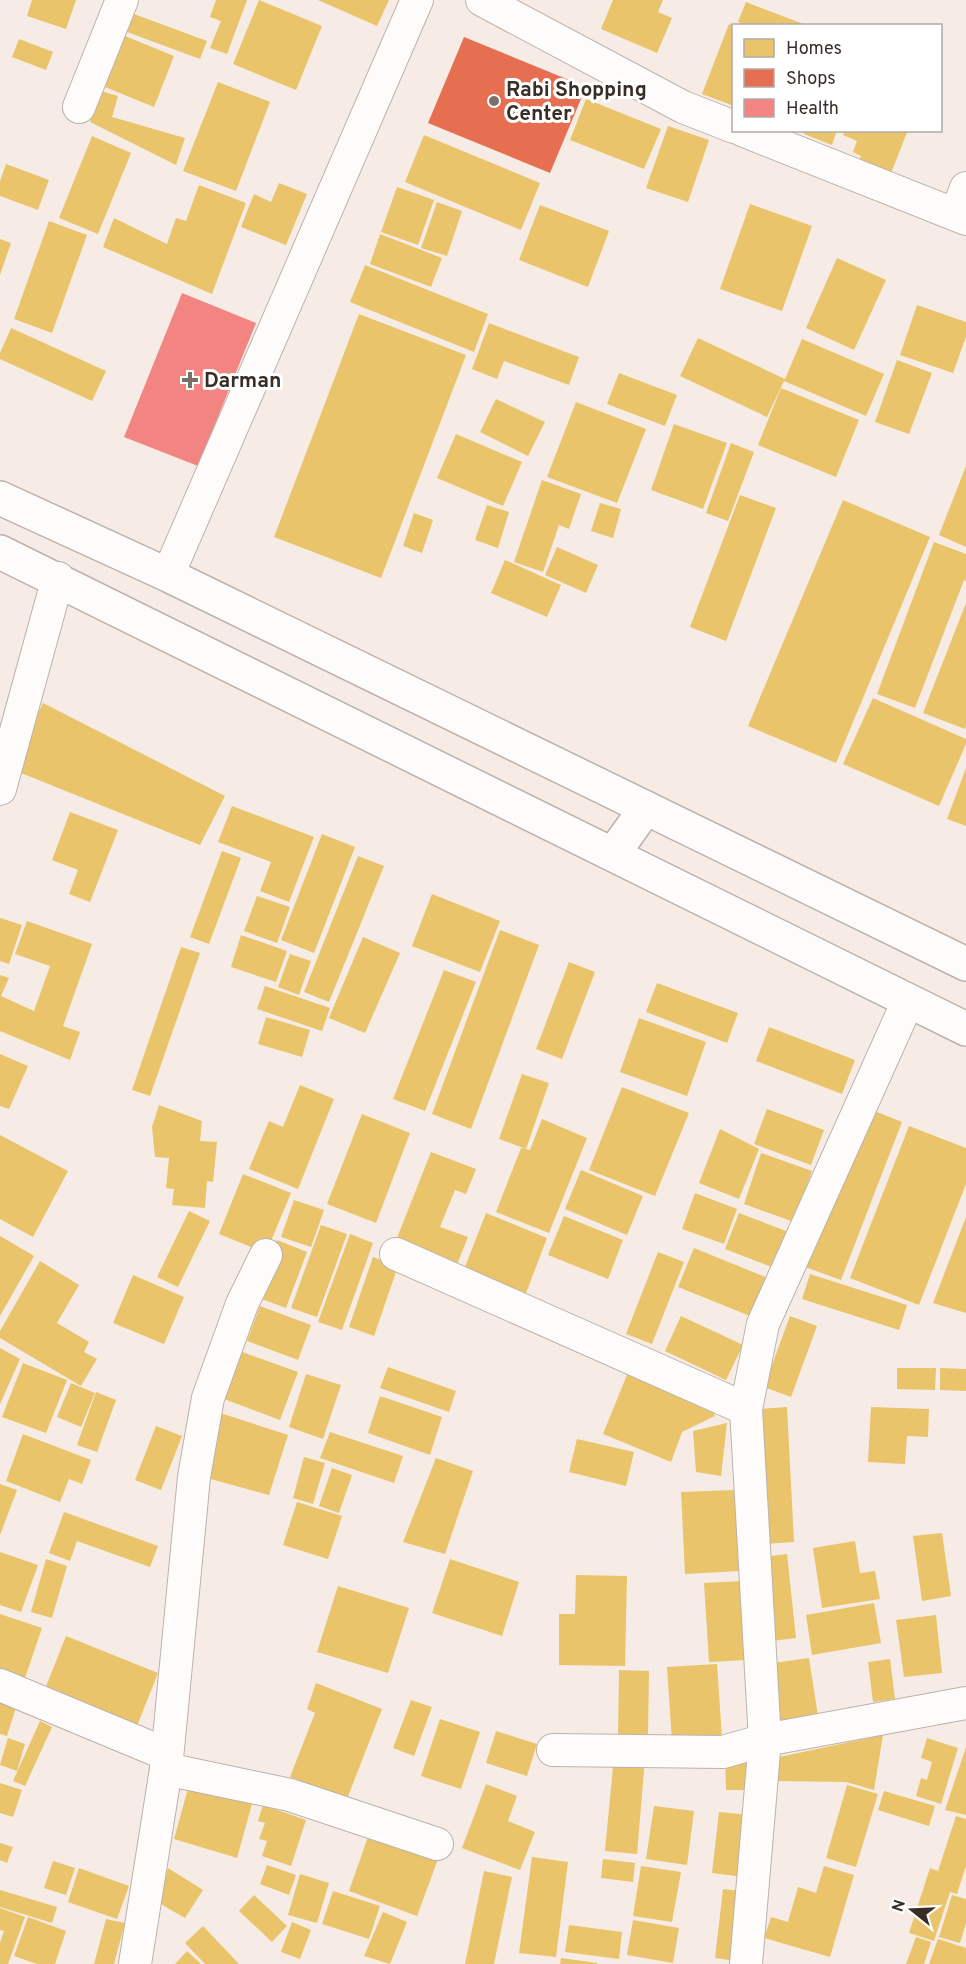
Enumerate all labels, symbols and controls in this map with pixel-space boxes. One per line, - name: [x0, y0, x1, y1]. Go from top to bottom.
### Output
- legend: [732, 24, 942, 132]
- text: Homes: [786, 38, 842, 61]
- text: Shops: [786, 68, 836, 91]
- place label: Rabi Shopping Center: [506, 77, 647, 128]
- marker: Rabi Shopping Center: [487, 94, 501, 108]
- text: Health: [786, 98, 839, 121]
- place label: Darman: [204, 368, 282, 395]
- marker: Darman: [181, 371, 199, 389]
- north arrow: [882, 1880, 942, 1940]
- text: N: [888, 1897, 911, 1915]

